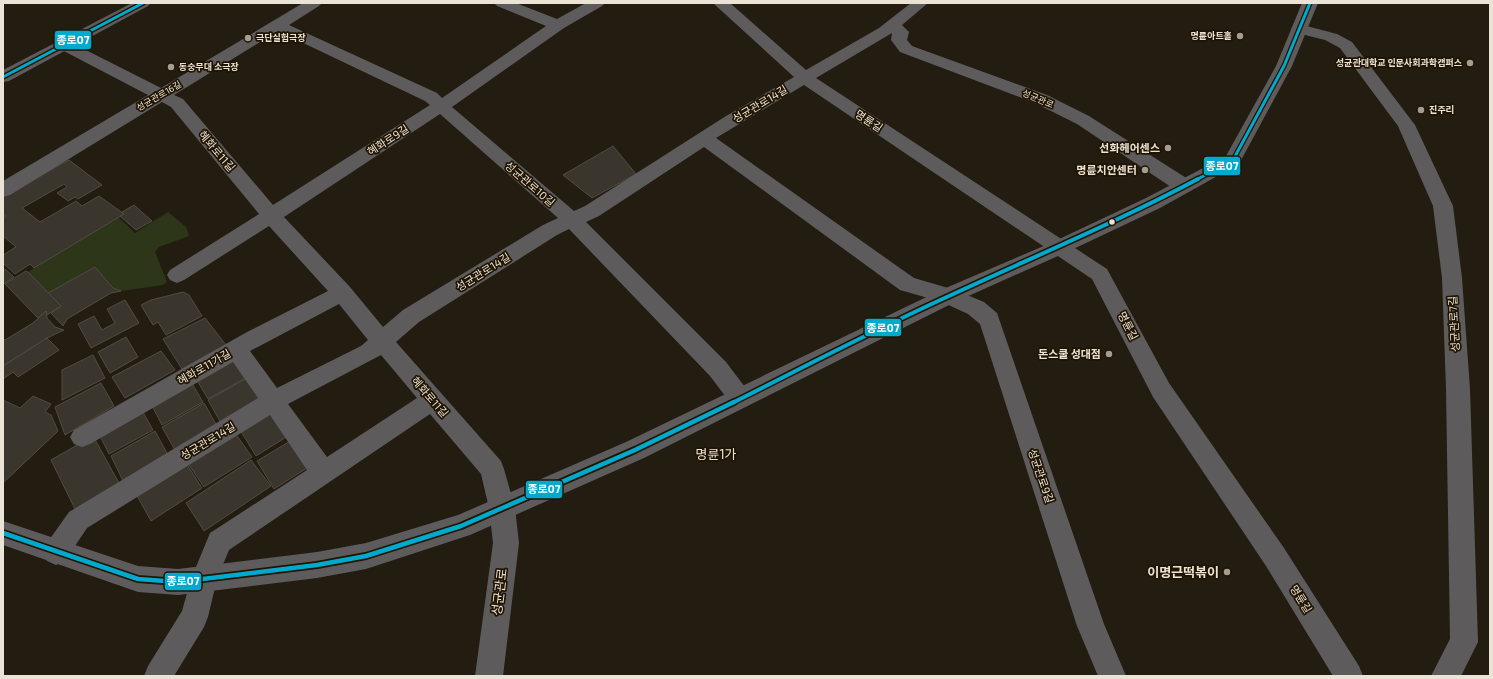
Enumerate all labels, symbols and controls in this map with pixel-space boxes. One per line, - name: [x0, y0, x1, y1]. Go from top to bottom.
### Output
- line badge: 종로07: [54, 30, 92, 50]
- place label: 명륜아트홀: [1191, 30, 1232, 41]
- marker: 명륜아트홀: [1235, 31, 1245, 41]
- place label: 극단실험극장: [256, 32, 306, 43]
- text: 종로07: [57, 33, 90, 46]
- marker: 극단실험극장: [243, 33, 253, 43]
- place label: 성균관대학교 인문사회과학캠퍼스: [1336, 57, 1462, 68]
- marker: 성균관대학교 인문사회과학캠퍼스: [1465, 58, 1475, 68]
- place label: 동숭무대 소극장: [178, 61, 239, 72]
- marker: 동숭무대 소극장: [166, 62, 176, 72]
- street label: 성균관로16길: [134, 78, 183, 113]
- street label: 성균관로14길: [730, 82, 790, 125]
- street label: 성균관로: [1021, 87, 1056, 110]
- place label: 진주리: [1429, 104, 1454, 115]
- marker: 진주리: [1416, 105, 1426, 115]
- street label: 명륜길: [853, 107, 886, 134]
- street label: 혜화로9길: [365, 121, 411, 158]
- street label: 혜화로11길: [197, 128, 238, 174]
- place label: 선화헤어센스: [1099, 141, 1160, 154]
- marker: 선화헤어센스: [1163, 143, 1173, 153]
- line badge: 종로07: [1203, 156, 1241, 176]
- street label: 성균관로10길: [503, 159, 558, 209]
- text: 종로07: [1206, 159, 1239, 172]
- place label: 명륜치안센터: [1076, 163, 1137, 176]
- marker: 명륜치안센터: [1140, 165, 1150, 175]
- unlabelled marker: [1107, 217, 1117, 227]
- street label: 성균관로14길: [453, 250, 512, 293]
- street label: 성균관로7길: [1446, 296, 1461, 352]
- street label: 명륜길: [1116, 309, 1141, 342]
- line badge: 종로07: [864, 318, 902, 337]
- text: 종로07: [867, 321, 900, 334]
- street label: 혜화로11가길: [175, 346, 233, 387]
- place label: 돈스쿨 성대점: [1038, 347, 1101, 360]
- marker: 돈스쿨 성대점: [1104, 349, 1114, 359]
- street label: 혜화로11길: [409, 374, 451, 420]
- street label: 성균관로14길: [178, 419, 238, 462]
- district label: 명륜1가: [695, 446, 737, 462]
- street label: 성균관로9길: [1026, 447, 1057, 505]
- line badge: 종로07: [525, 480, 563, 499]
- text: 종로07: [528, 482, 561, 495]
- place label: 이명근떡볶이: [1147, 564, 1219, 580]
- street label: 성균관로: [488, 567, 510, 617]
- marker: 이명근떡볶이: [1222, 567, 1232, 577]
- line badge: 종로07: [164, 572, 202, 591]
- text: 종로07: [167, 574, 200, 587]
- street label: 명륜길: [1288, 582, 1315, 615]

